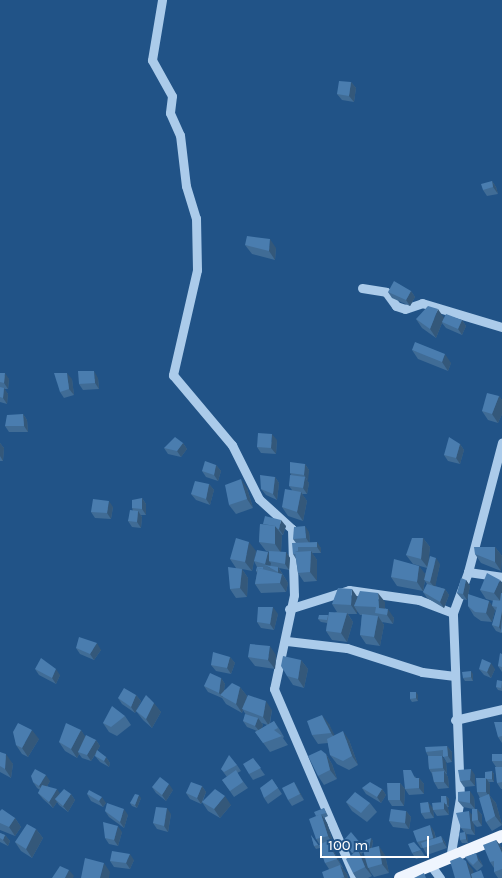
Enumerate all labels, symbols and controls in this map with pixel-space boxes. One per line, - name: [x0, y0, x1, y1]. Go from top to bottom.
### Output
- scale bar: [322, 826, 431, 858]
- text: 100 m: [328, 836, 368, 854]

